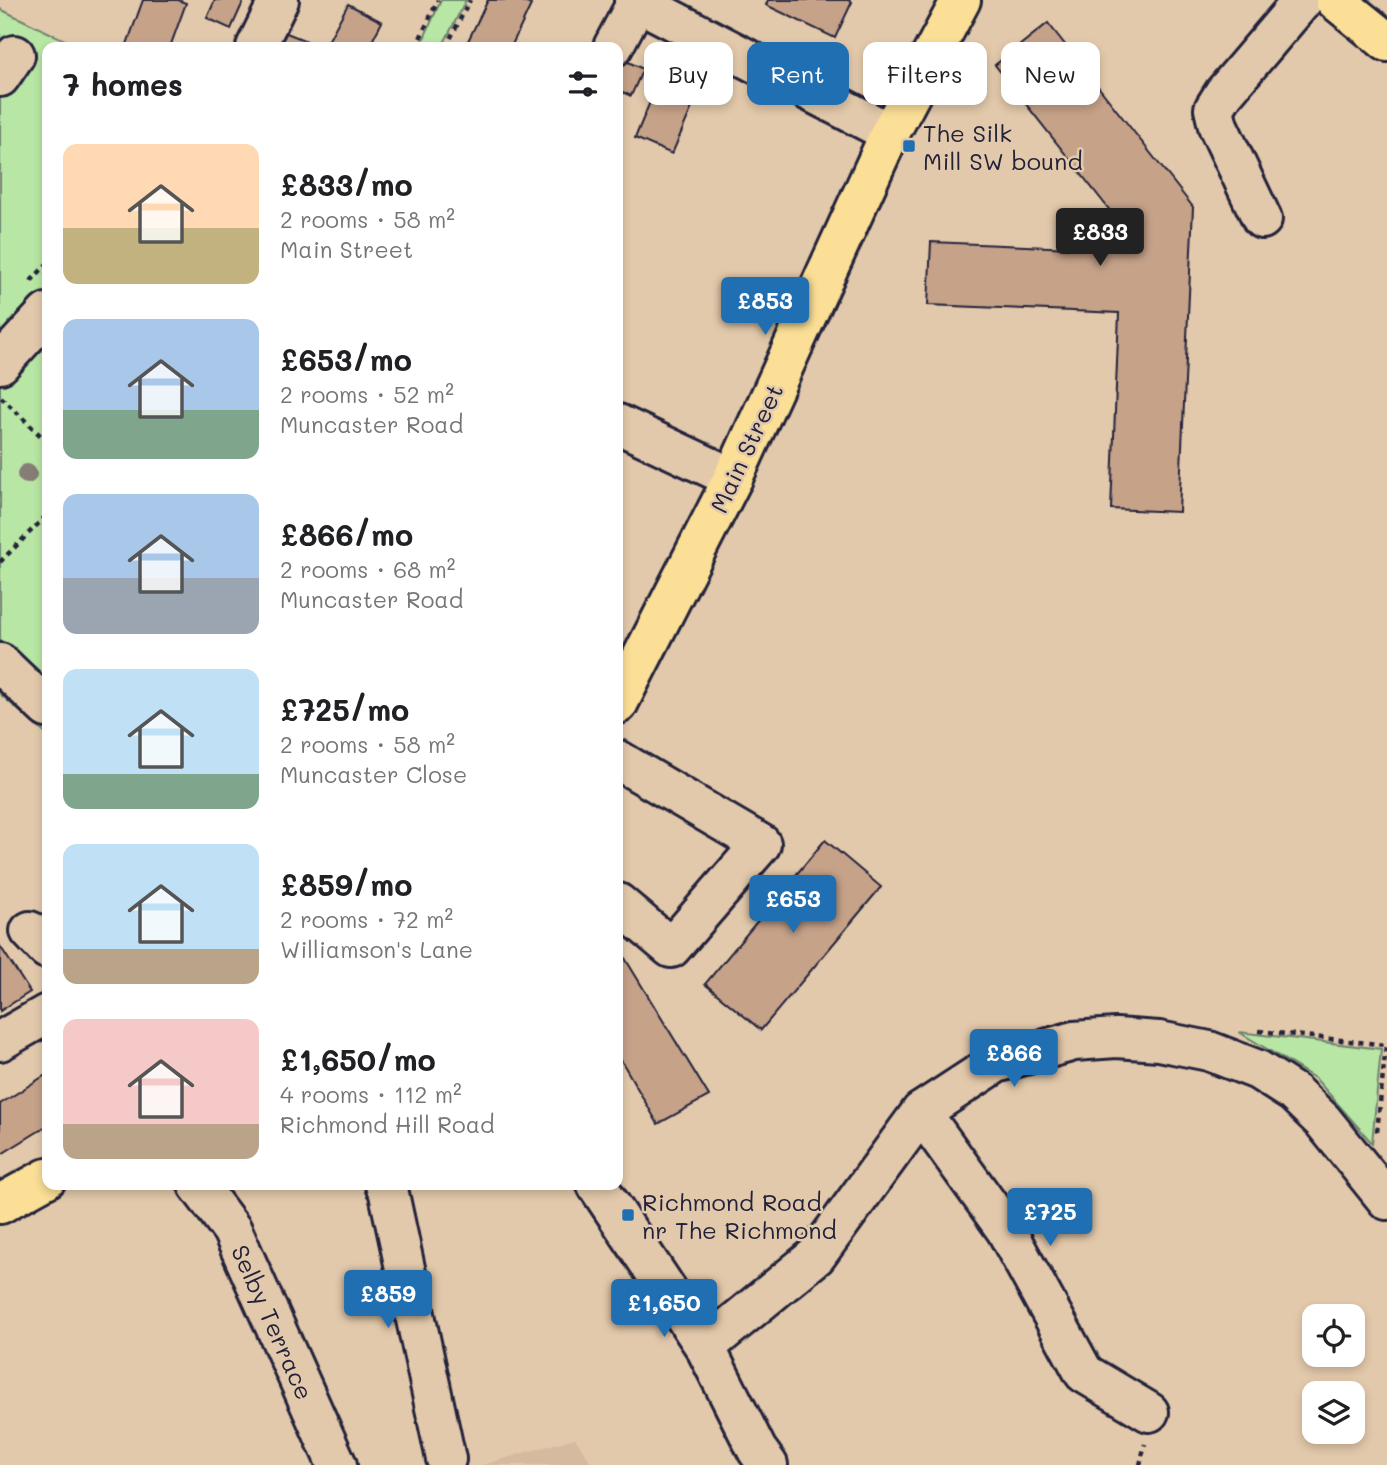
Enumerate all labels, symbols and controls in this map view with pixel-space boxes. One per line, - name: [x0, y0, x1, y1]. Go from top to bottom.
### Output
- chip: Buy: [644, 42, 733, 105]
- chip: Rent: [747, 42, 849, 105]
- chip: Filters: [863, 42, 987, 105]
- chip: New: [1001, 42, 1100, 105]
- text: 7 homes: [63, 64, 183, 104]
- icon: filters: [564, 65, 602, 103]
- place label: The Silk Mill SW bound: [923, 117, 1083, 176]
- marker: The Silk Mill SW bound: [901, 138, 917, 154]
- text: £833/mo: [280, 164, 413, 204]
- icon: home: [119, 172, 203, 256]
- text: 2 rooms · 58 m²: [280, 204, 455, 234]
- pin: £833: [1059, 208, 1141, 268]
- text: £833: [1072, 216, 1128, 246]
- text: Main Street: [280, 234, 413, 264]
- pin: £853: [724, 278, 806, 337]
- text: £853: [737, 285, 793, 315]
- text: £653/mo: [280, 339, 412, 379]
- icon: home: [119, 347, 203, 431]
- text: 2 rooms · 52 m²: [280, 379, 454, 409]
- street label: Main Street: [703, 379, 789, 517]
- text: Muncaster Road: [280, 409, 463, 439]
- text: £866/mo: [280, 514, 413, 554]
- icon: home: [119, 522, 203, 606]
- text: 2 rooms · 68 m²: [280, 554, 455, 584]
- text: Muncaster Road: [280, 584, 463, 614]
- text: £725/mo: [280, 689, 409, 729]
- icon: home: [119, 697, 203, 781]
- text: 2 rooms · 58 m²: [280, 729, 455, 759]
- text: Muncaster Close: [280, 759, 467, 789]
- text: £859/mo: [280, 864, 412, 904]
- icon: home: [119, 872, 203, 956]
- pin: £653: [752, 876, 834, 935]
- text: £653: [765, 883, 821, 913]
- text: 2 rooms · 72 m²: [280, 904, 453, 934]
- text: Williamson's Lane: [280, 934, 473, 964]
- pin: £866: [973, 1030, 1055, 1089]
- text: £866: [986, 1037, 1042, 1067]
- text: £1,650/mo: [280, 1039, 436, 1079]
- icon: home: [119, 1047, 203, 1131]
- text: 4 rooms · 112 m²: [280, 1079, 462, 1109]
- text: Richmond Hill Road: [280, 1109, 495, 1139]
- place label: Richmond Road nr The Richmond: [642, 1186, 837, 1245]
- pin: £725: [1009, 1188, 1091, 1248]
- text: £725: [1023, 1196, 1077, 1226]
- marker: Richmond Road nr The Richmond: [620, 1207, 636, 1223]
- street label: Selby Terrace: [225, 1240, 321, 1404]
- pin: £859: [347, 1270, 429, 1330]
- text: £859: [360, 1278, 416, 1308]
- pin: £1,650: [607, 1280, 721, 1339]
- text: £1,650: [627, 1287, 701, 1317]
- map controls: [1302, 1304, 1365, 1444]
- button: locate: [1302, 1304, 1365, 1367]
- button: layers: [1302, 1381, 1365, 1444]

